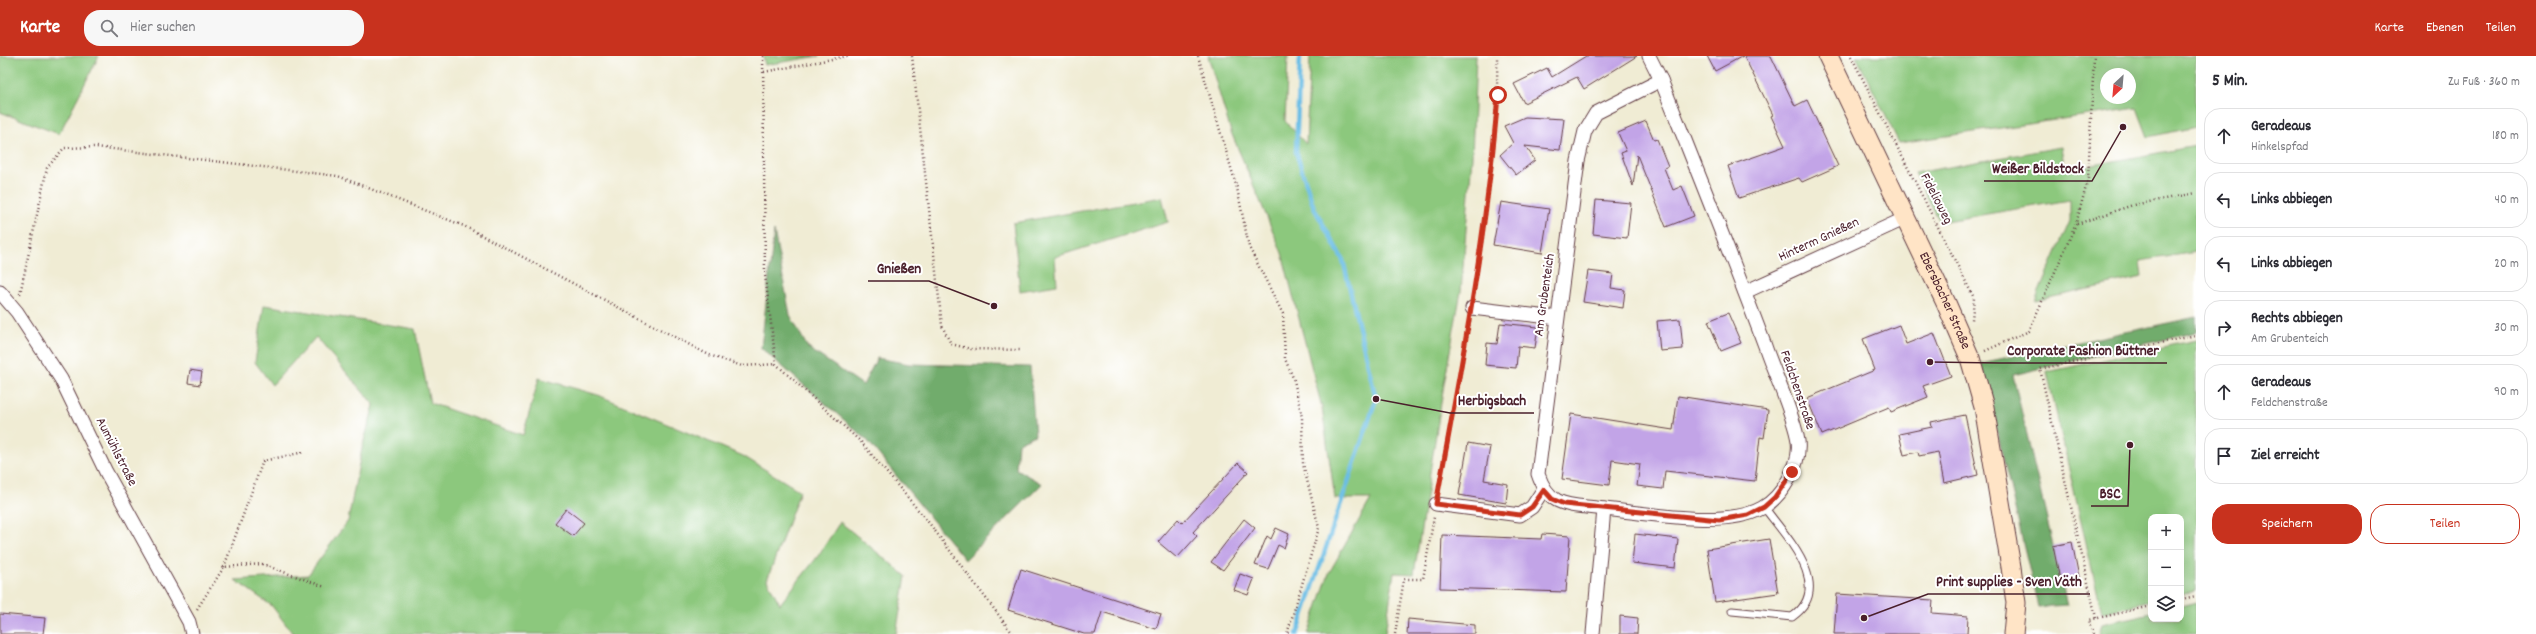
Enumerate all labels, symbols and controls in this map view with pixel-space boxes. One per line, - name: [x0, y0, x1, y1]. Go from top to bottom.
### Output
- search box: [84, 10, 364, 46]
- text: Karte: [20, 15, 60, 42]
- icon: search: [98, 17, 120, 39]
- text: Hier suchen: [130, 17, 195, 39]
- text: Karte: [2374, 18, 2404, 38]
- text: Ebenen: [2426, 18, 2464, 38]
- text: Teilen: [2486, 18, 2516, 38]
- north arrow: [2100, 68, 2136, 104]
- text: 5 Min.: [2212, 70, 2248, 94]
- text: Zu Fuß · 360 m: [2448, 73, 2520, 92]
- route start: [1489, 86, 1507, 104]
- text: Geradeaus: [2251, 116, 2311, 138]
- icon: ahead: [2213, 125, 2235, 147]
- text: 180 m: [2492, 127, 2519, 146]
- text: Hinkelspfad: [2251, 138, 2308, 157]
- callout: Weißer Bildstock: [1984, 154, 2092, 181]
- text: Weißer Bildstock: [1992, 159, 2084, 181]
- street label: Fidelioweg: [1915, 170, 1957, 228]
- icon: left: [2213, 189, 2235, 211]
- text: Links abbiegen: [2251, 189, 2332, 211]
- text: 40 m: [2495, 191, 2519, 210]
- street label: Hinterm Gnießen: [1775, 213, 1863, 267]
- street label: Ebersbacher Straße: [1913, 249, 1975, 353]
- street label: Am Grubenteich: [1529, 252, 1561, 338]
- icon: left: [2213, 253, 2235, 275]
- text: Links abbiegen: [2251, 253, 2332, 275]
- callout: Gnießen: [868, 254, 929, 281]
- text: 20 m: [2494, 255, 2519, 274]
- text: Gnießen: [877, 259, 921, 281]
- text: Rechts abbiegen: [2251, 308, 2343, 330]
- icon: right: [2213, 317, 2235, 339]
- text: 30 m: [2494, 319, 2519, 338]
- text: Am Grubenteich: [2251, 330, 2328, 349]
- callout: Corporate Fashion Büttner: [1999, 336, 2167, 363]
- text: Corporate Fashion Büttner: [2007, 341, 2159, 363]
- street label: Feldchenstraße: [1774, 348, 1820, 432]
- text: Geradeaus: [2251, 372, 2311, 394]
- icon: ahead: [2213, 381, 2235, 403]
- text: 90 m: [2494, 383, 2519, 402]
- callout: Herbigsbach: [1450, 386, 1534, 413]
- text: Herbigsbach: [1458, 391, 1526, 413]
- text: Feldchenstraße: [2251, 394, 2328, 413]
- street label: Aumühlstraße: [90, 414, 142, 490]
- icon: arrive: [2213, 445, 2235, 467]
- text: Ziel erreicht: [2251, 445, 2319, 467]
- route end: [1783, 463, 1801, 481]
- callout: BSC: [2091, 479, 2128, 506]
- text: BSC: [2099, 484, 2121, 506]
- button: Speichern: [2212, 504, 2362, 544]
- button: Teilen: [2370, 504, 2520, 544]
- map controls: [2148, 514, 2184, 622]
- button: +: [2148, 514, 2184, 550]
- button: −: [2148, 550, 2184, 586]
- callout: Print supplies - Sven Väth: [1928, 567, 2090, 594]
- text: Print supplies - Sven Väth: [1936, 572, 2082, 594]
- button: layers: [2148, 586, 2184, 622]

